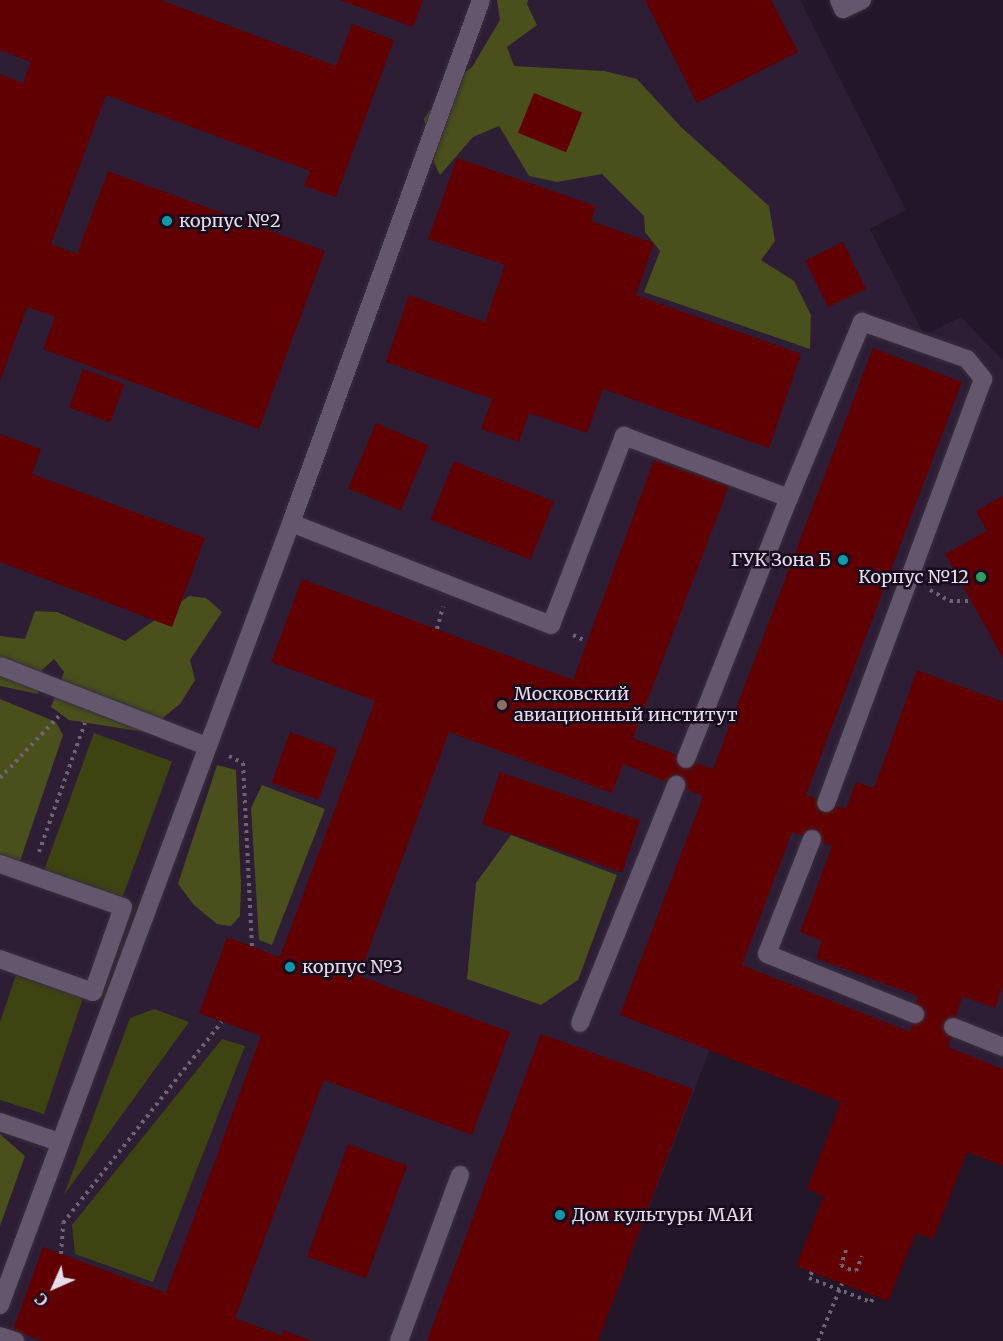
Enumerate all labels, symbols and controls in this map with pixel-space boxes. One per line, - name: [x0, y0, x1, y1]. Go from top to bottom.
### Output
- place label: корпус №2: [179, 210, 281, 232]
- marker: корпус №2: [160, 214, 174, 228]
- place label: ГУК Зона Б: [731, 549, 831, 571]
- marker: ГУК Зона Б: [836, 553, 850, 567]
- place label: Корпус №12: [858, 566, 969, 588]
- marker: Корпус №12: [974, 570, 988, 584]
- place label: Московский авиационный институт: [514, 684, 738, 726]
- marker: Московский авиационный институт: [495, 698, 509, 712]
- place label: корпус №3: [302, 956, 403, 978]
- marker: корпус №3: [283, 960, 297, 974]
- place label: Дом культуры МАИ: [572, 1204, 753, 1226]
- marker: Дом культуры МАИ: [553, 1208, 567, 1222]
- north arrow: [24, 1257, 84, 1317]
- text: С: [30, 1289, 52, 1311]

